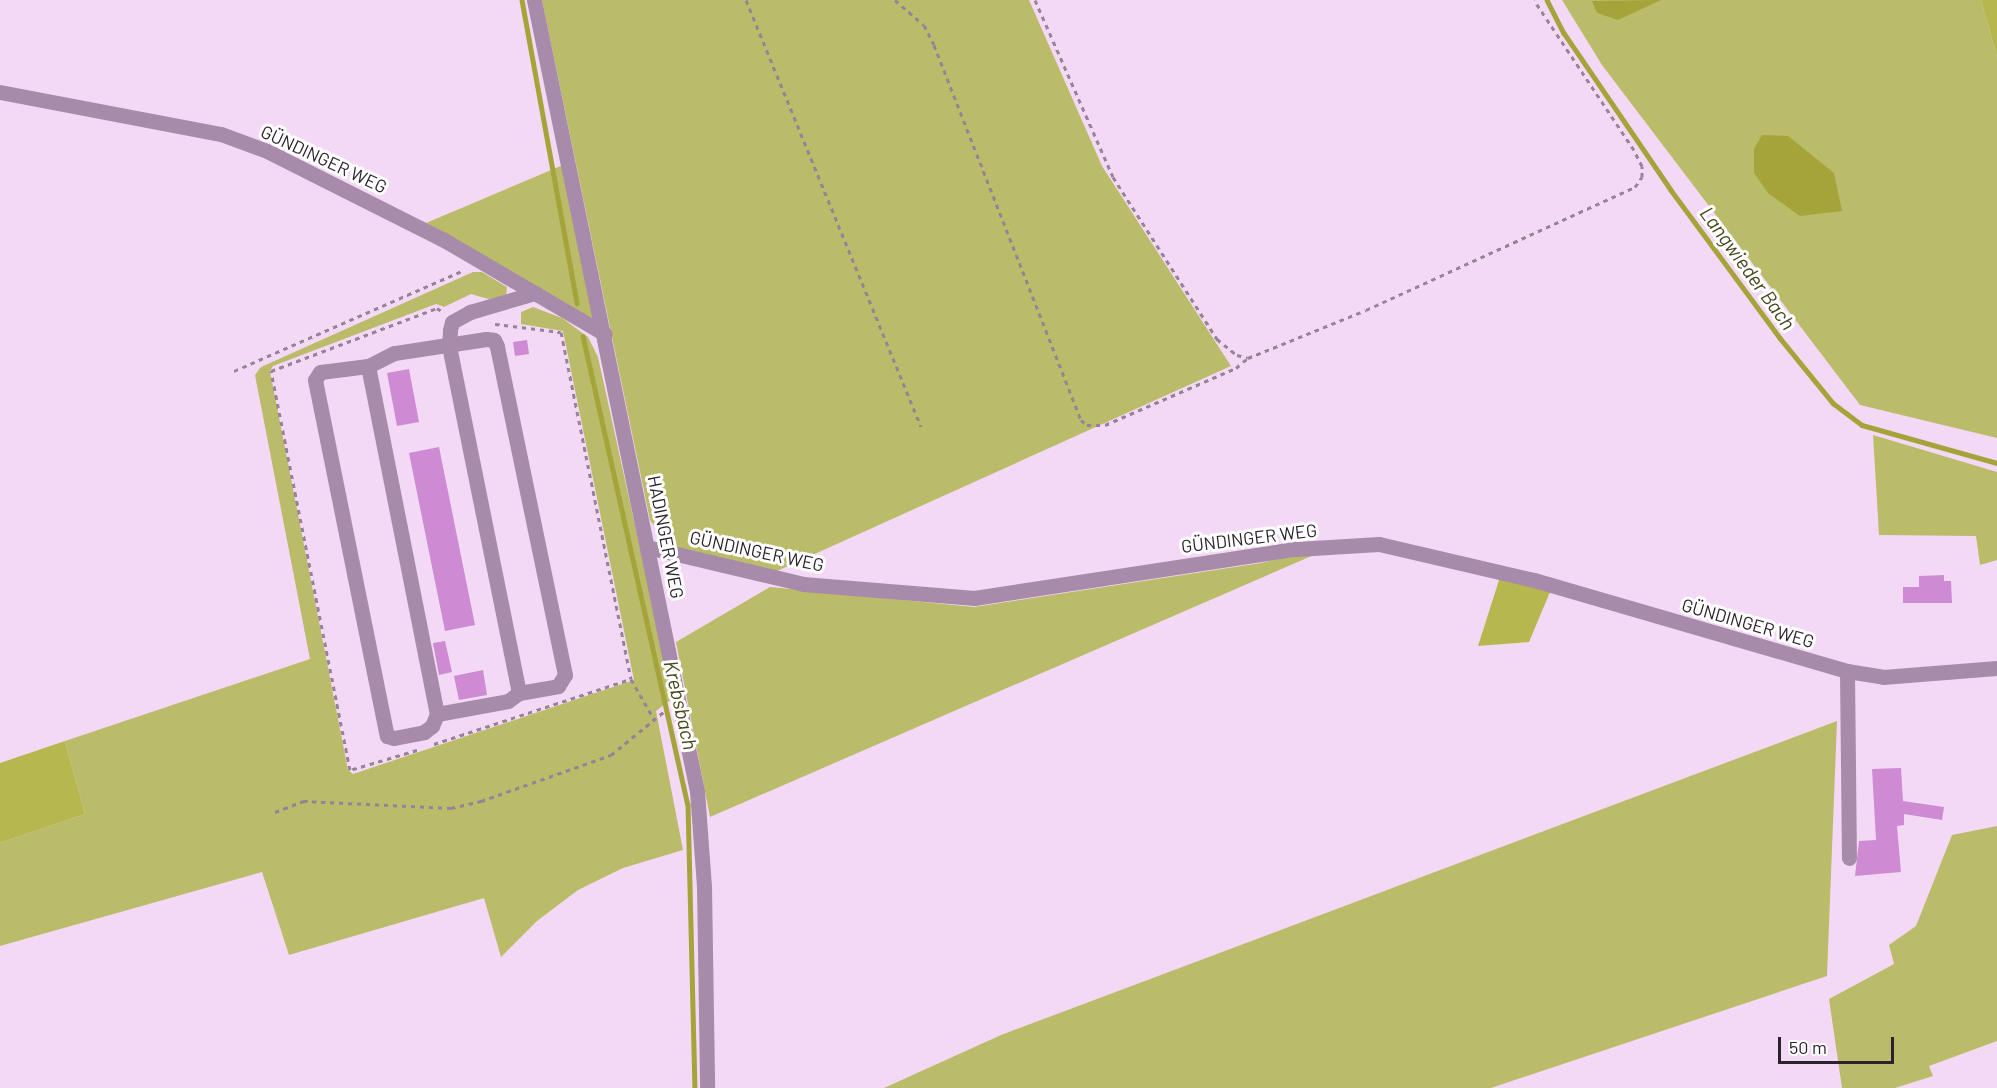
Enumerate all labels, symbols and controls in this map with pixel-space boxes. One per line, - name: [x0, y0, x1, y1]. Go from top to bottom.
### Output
- street label: GÜNDINGER WEG: [258, 120, 390, 198]
- water label: Langwieder Bach: [1695, 202, 1801, 334]
- street label: HADINGER WEG: [643, 474, 689, 600]
- street label: GÜNDINGER WEG: [1180, 519, 1318, 557]
- street label: GÜNDINGER WEG: [688, 526, 826, 576]
- street label: GÜNDINGER WEG: [1679, 594, 1817, 652]
- water label: Krebsbach: [659, 658, 703, 752]
- scale bar: [1781, 1025, 1896, 1063]
- text: 50 m: [1789, 1036, 1827, 1058]

